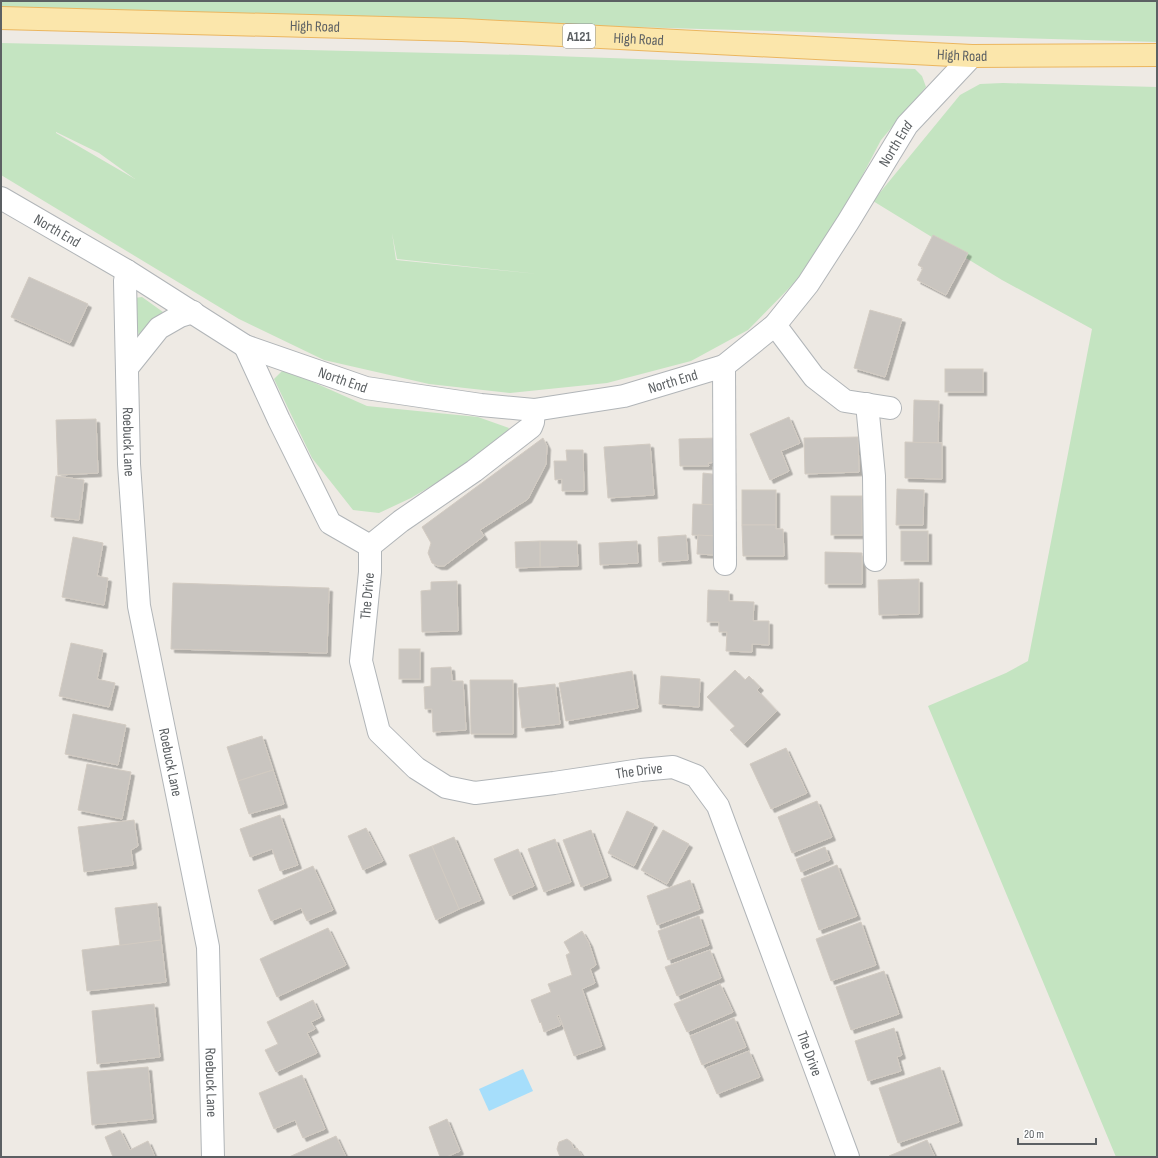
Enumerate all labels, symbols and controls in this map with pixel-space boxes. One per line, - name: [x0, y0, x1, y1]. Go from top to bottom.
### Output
- street label: High Road: [290, 17, 340, 37]
- road number: A121: [563, 24, 595, 48]
- street label: High Road: [613, 29, 664, 50]
- street label: High Road: [937, 45, 987, 66]
- street label: North End: [875, 116, 917, 171]
- street label: North End: [30, 210, 84, 252]
- street label: North End: [316, 363, 370, 398]
- street label: North End: [646, 365, 700, 398]
- street label: Roebuck Lane: [118, 407, 139, 477]
- street label: The Drive: [356, 572, 379, 620]
- street label: Roebuck Lane: [154, 726, 186, 798]
- street label: The Drive: [614, 759, 663, 784]
- street label: The Drive: [792, 1028, 826, 1079]
- street label: Roebuck Lane: [200, 1048, 221, 1117]
- scale bar: [1018, 1120, 1096, 1146]
- text: 20 m: [1024, 1127, 1044, 1142]

